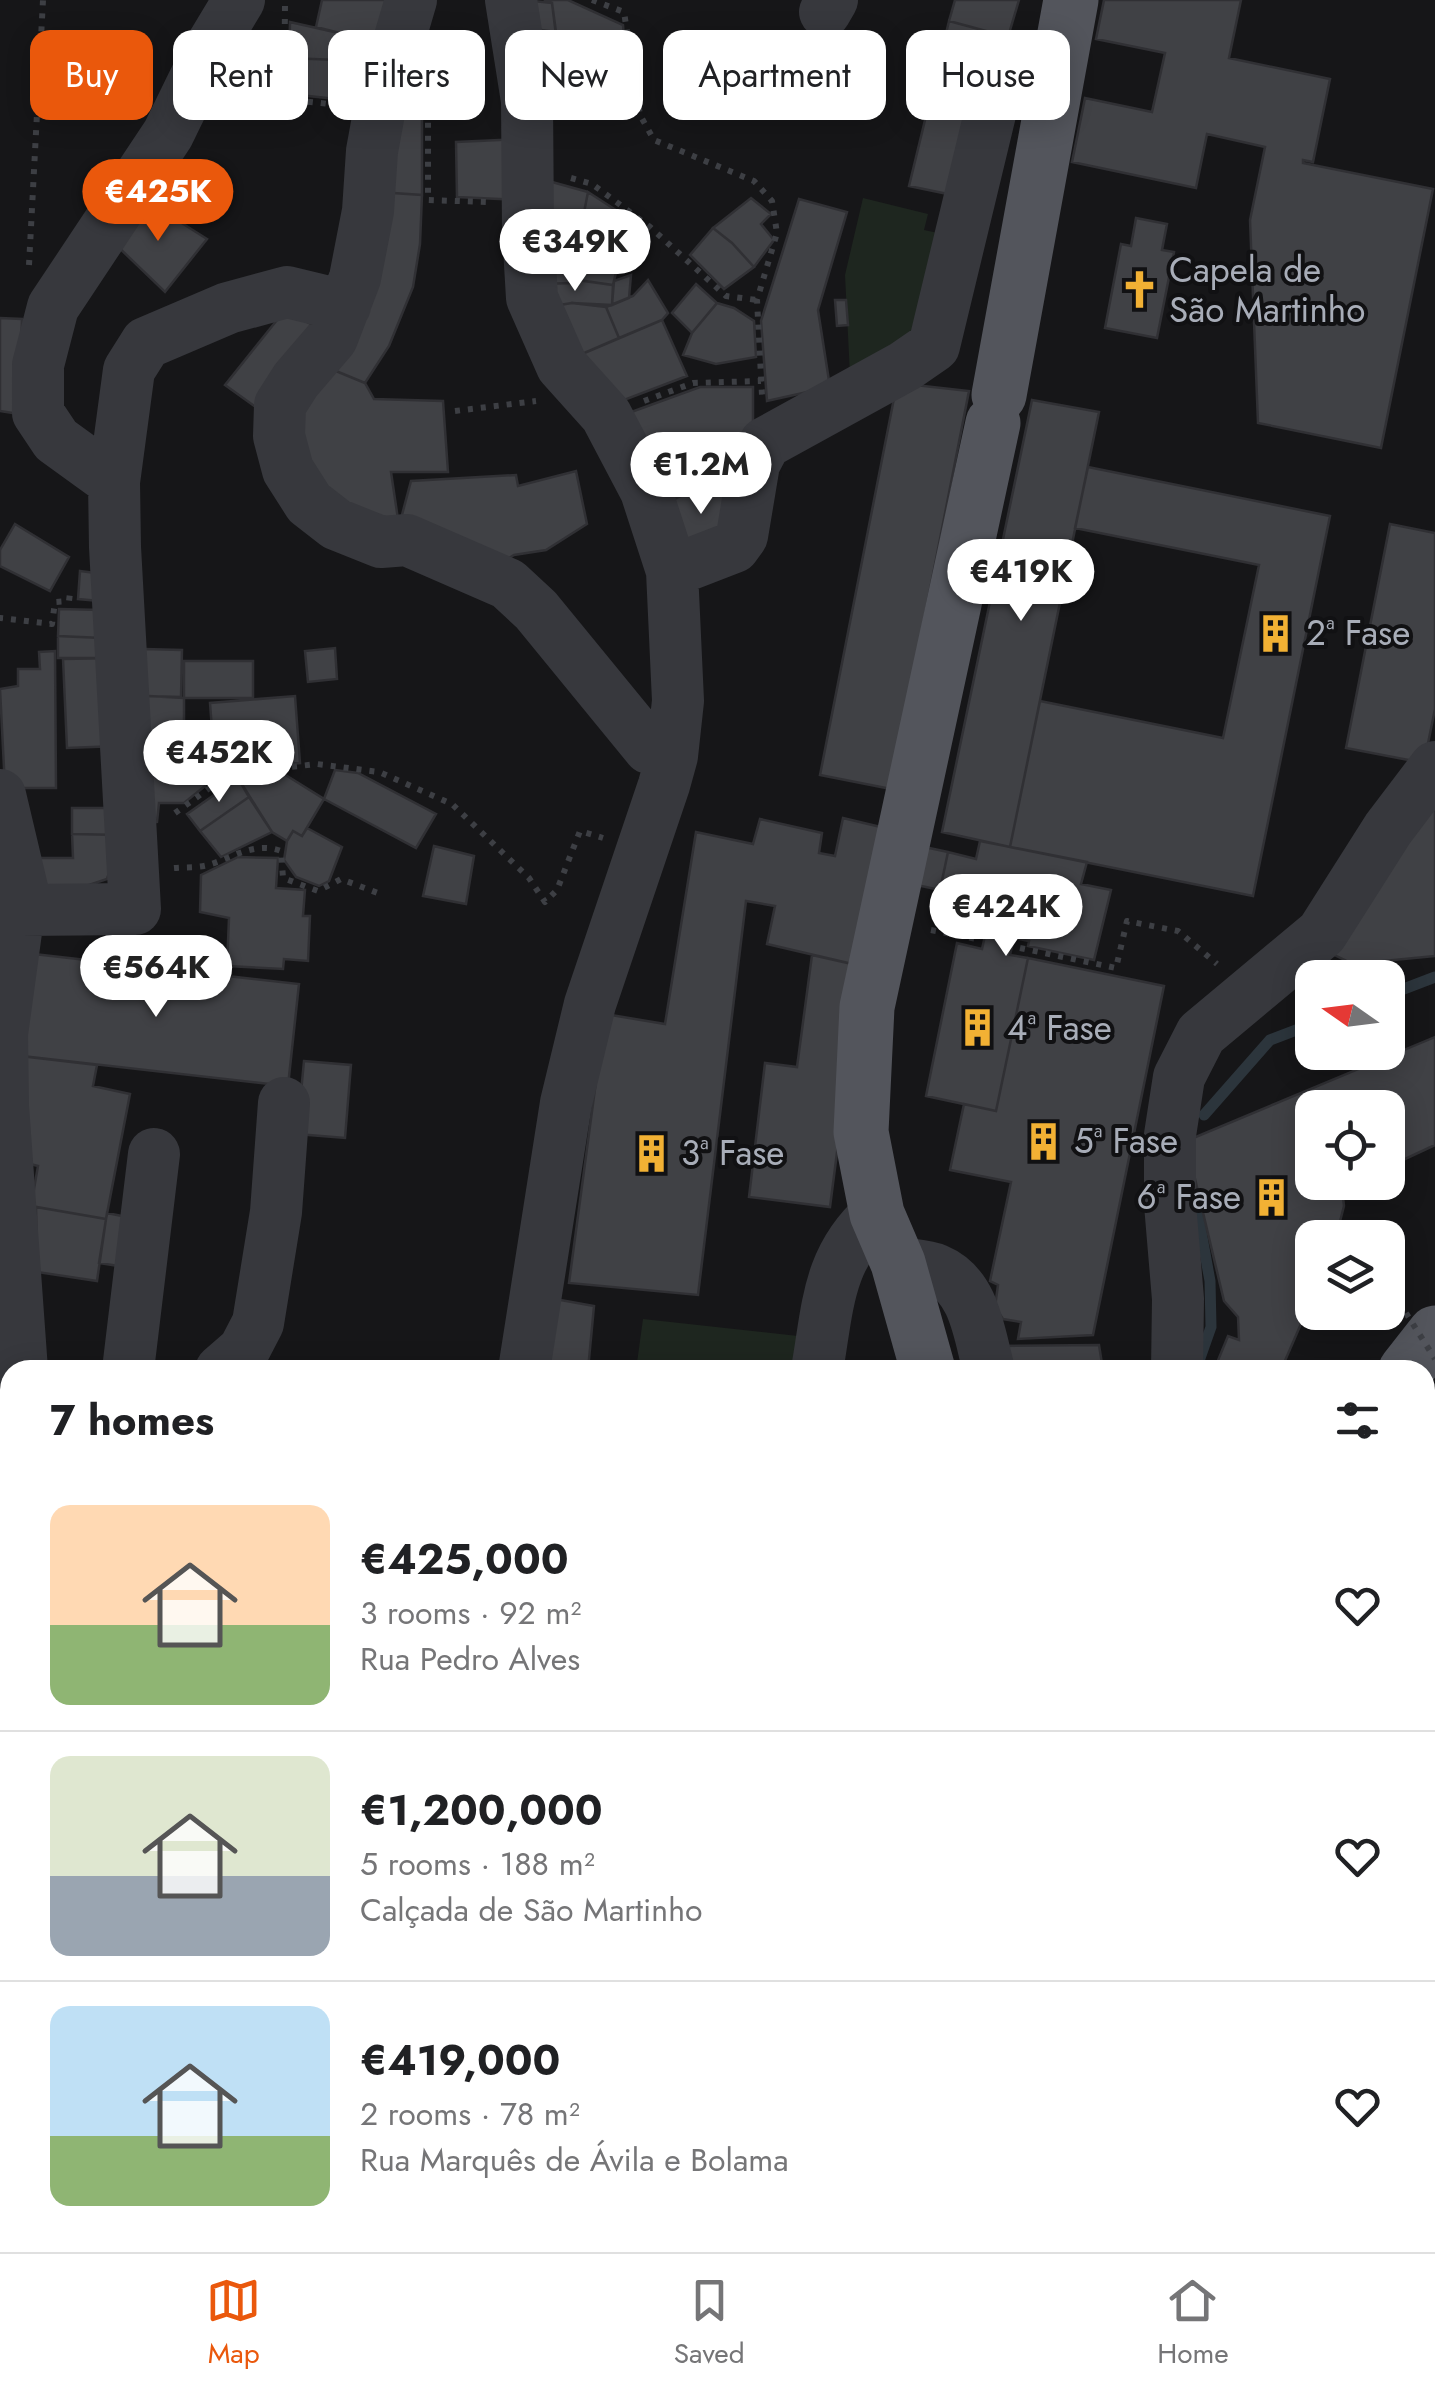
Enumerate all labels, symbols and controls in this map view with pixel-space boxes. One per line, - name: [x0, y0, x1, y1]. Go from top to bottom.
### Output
- chip: Buy: [30, 30, 153, 120]
- chip: Rent: [173, 30, 308, 120]
- chip: Filters: [328, 30, 485, 120]
- chip: New: [505, 30, 643, 120]
- chip: Apartment: [663, 30, 886, 120]
- chip: House: [906, 30, 1070, 120]
- pin: €425K: [88, 159, 228, 244]
- text: €425K: [104, 168, 212, 214]
- pin: €349K: [505, 209, 645, 294]
- text: €349K: [522, 218, 628, 264]
- place label: Capela de São Martinho: [1169, 245, 1365, 335]
- church icon: Capela de São Martinho: [1118, 269, 1160, 311]
- pin: €1.2M: [631, 432, 771, 517]
- text: €1.2M: [652, 441, 750, 487]
- pin: €419K: [951, 539, 1091, 624]
- text: €419K: [969, 548, 1073, 594]
- place label: 2ª Fase: [1306, 608, 1410, 658]
- building icon: 2ª Fase: [1255, 612, 1297, 654]
- pin: €452K: [149, 720, 289, 805]
- text: €452K: [165, 729, 273, 775]
- pin: €424K: [936, 874, 1076, 959]
- text: €424K: [952, 883, 1061, 929]
- pin: €564K: [86, 935, 226, 1020]
- text: €564K: [102, 944, 210, 990]
- north arrow: [1295, 960, 1405, 1070]
- map controls: [1295, 960, 1405, 1330]
- place label: 4ª Fase: [1007, 1003, 1112, 1053]
- building icon: 4ª Fase: [956, 1007, 998, 1049]
- button: locate: [1295, 1090, 1405, 1200]
- place label: 5ª Fase: [1074, 1116, 1178, 1166]
- building icon: 5ª Fase: [1023, 1120, 1065, 1162]
- place label: 3ª Fase: [681, 1128, 784, 1178]
- building icon: 3ª Fase: [630, 1132, 672, 1174]
- place label: 6ª Fase: [1137, 1172, 1241, 1222]
- building icon: 6ª Fase: [1250, 1176, 1292, 1218]
- button: layers: [1295, 1220, 1405, 1330]
- text: 7 homes: [50, 1390, 214, 1451]
- icon: filters: [1330, 1393, 1385, 1448]
- text: €425,000: [360, 1529, 569, 1590]
- icon: home: [130, 1545, 250, 1665]
- icon: heart: [1330, 1578, 1385, 1633]
- text: 3 rooms · 92 m²: [360, 1590, 581, 1636]
- text: Rua Pedro Alves: [360, 1636, 580, 1682]
- text: €1,200,000: [360, 1780, 603, 1841]
- icon: home: [130, 1796, 250, 1916]
- icon: heart: [1330, 1829, 1385, 1884]
- text: 5 rooms · 188 m²: [360, 1841, 595, 1887]
- text: Calçada de São Martinho: [360, 1887, 702, 1933]
- text: €419,000: [360, 2030, 560, 2091]
- icon: home: [130, 2046, 250, 2166]
- icon: heart: [1330, 2079, 1385, 2134]
- text: 2 rooms · 78 m²: [360, 2091, 580, 2137]
- text: Rua Marquês de Ávila e Bolama: [360, 2137, 789, 2183]
- tab: Map: [206, 2273, 261, 2374]
- tab: Saved: [674, 2273, 745, 2374]
- tab: Home: [1157, 2273, 1229, 2374]

